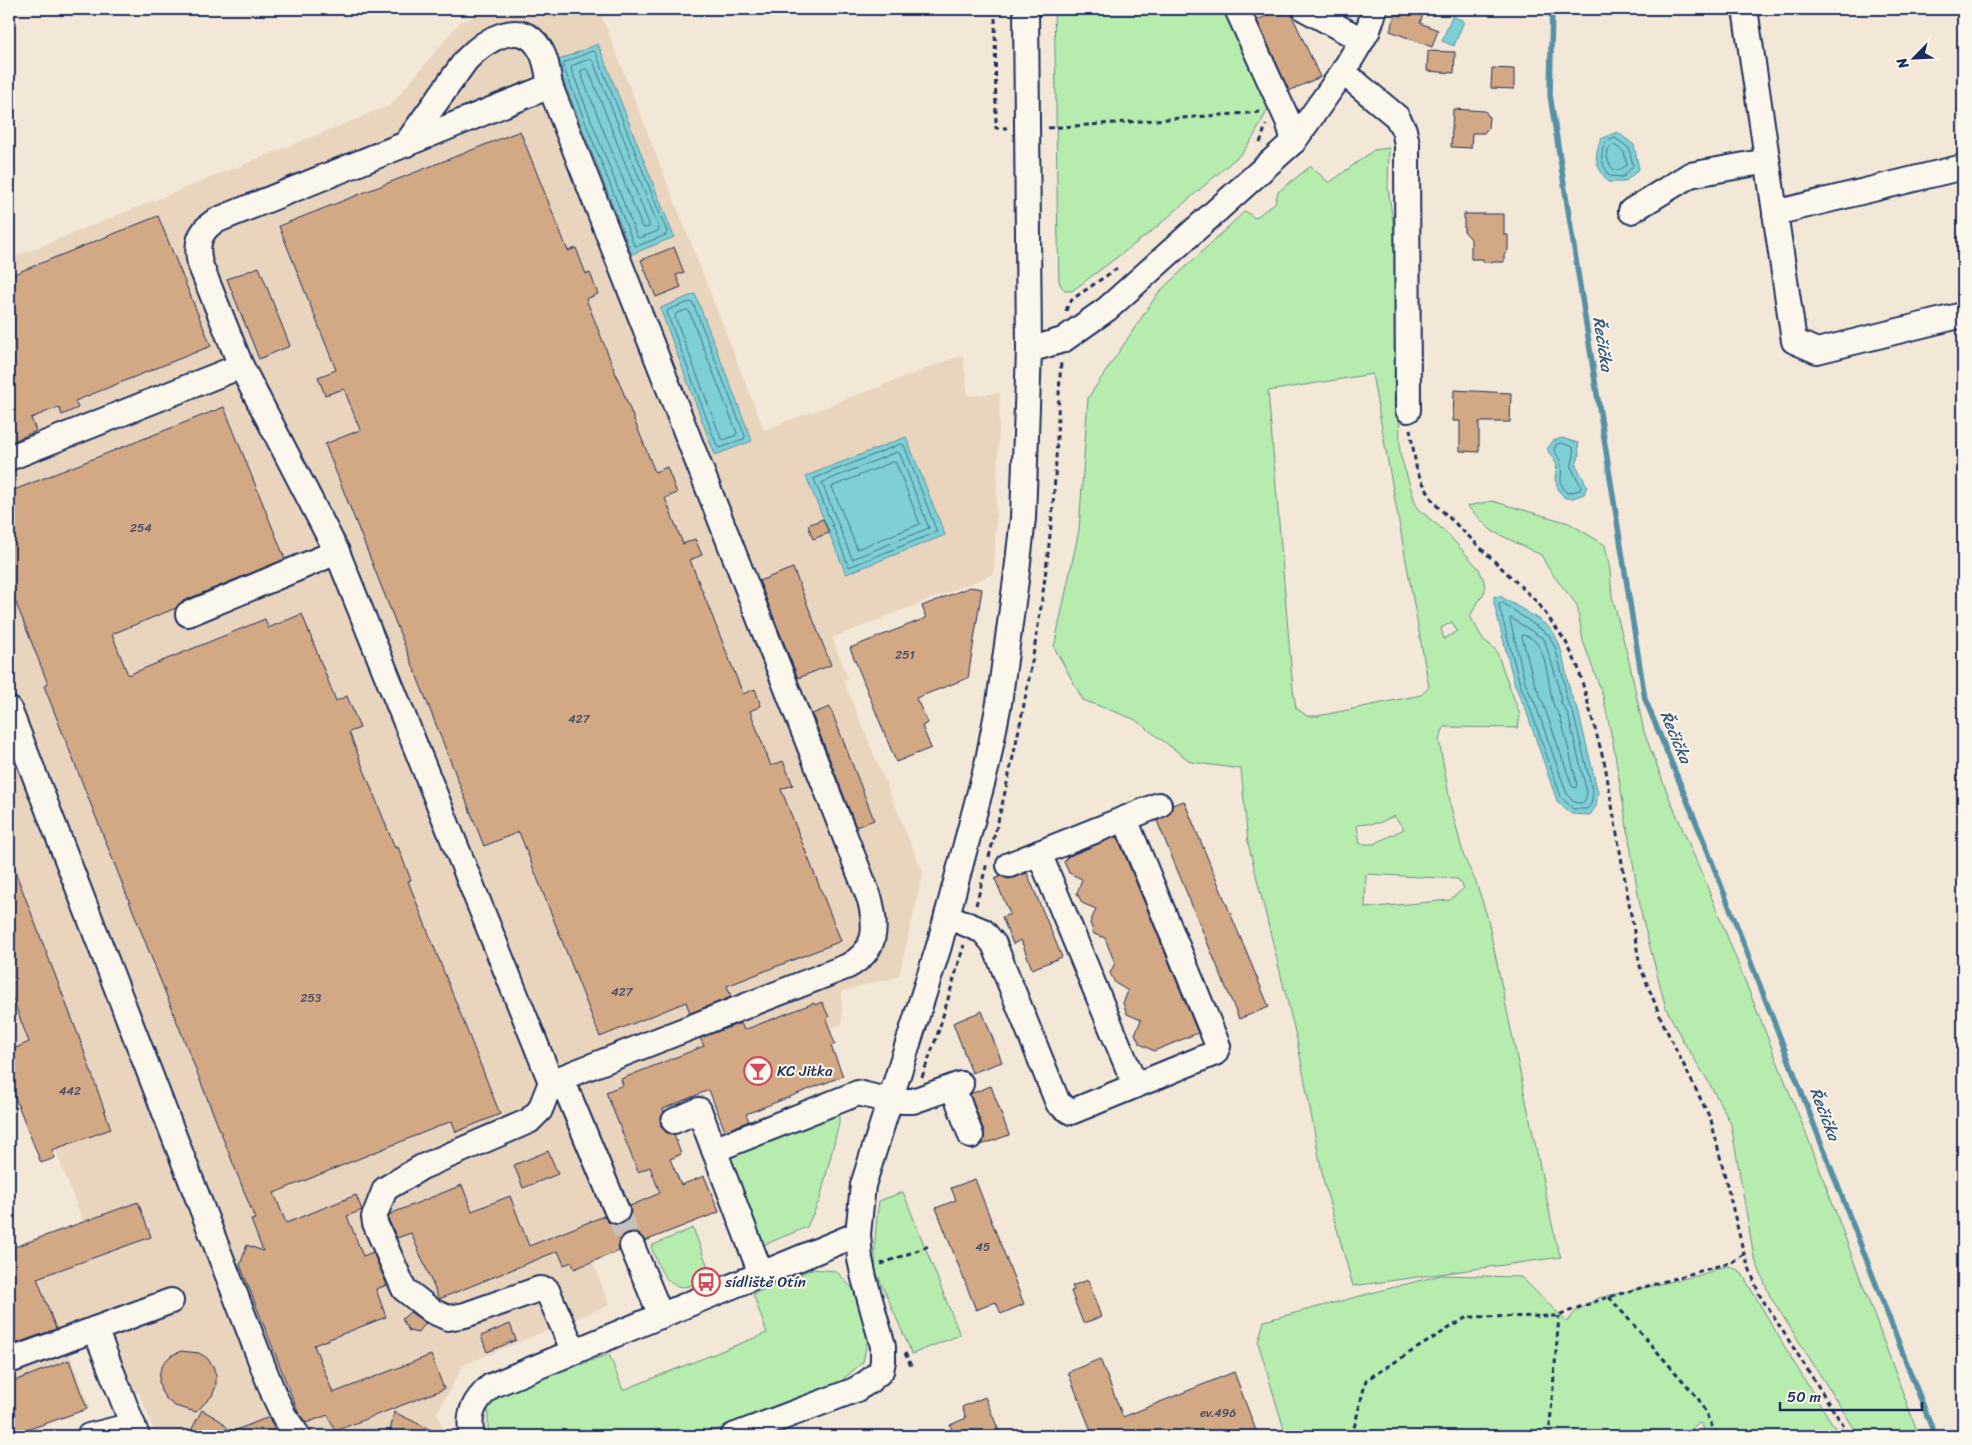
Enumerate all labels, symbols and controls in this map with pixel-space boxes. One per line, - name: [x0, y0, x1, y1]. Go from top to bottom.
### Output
- north arrow: [1890, 32, 1940, 82]
- text: N: [1889, 53, 1916, 74]
- water label: Řečička: [1584, 315, 1622, 375]
- house number: 254: [130, 517, 152, 539]
- house number: 251: [895, 644, 915, 666]
- water label: Řečička: [1652, 706, 1701, 770]
- house number: 427: [568, 708, 591, 730]
- house number: 427: [611, 981, 634, 1003]
- house number: 253: [301, 987, 322, 1009]
- bar icon: KC Jitka: [743, 1056, 773, 1086]
- place label: KC Jitka: [777, 1058, 833, 1084]
- house number: 442: [59, 1080, 81, 1102]
- water label: Řečička: [1802, 1083, 1849, 1147]
- house number: 45: [976, 1236, 990, 1258]
- bus stop icon: sídliště Otín: [691, 1267, 721, 1297]
- place label: sídliště Otín: [724, 1269, 806, 1295]
- scale bar: [1780, 1380, 1922, 1412]
- text: 50 m: [1787, 1384, 1822, 1410]
- house number: ev.496: [1200, 1402, 1236, 1424]

